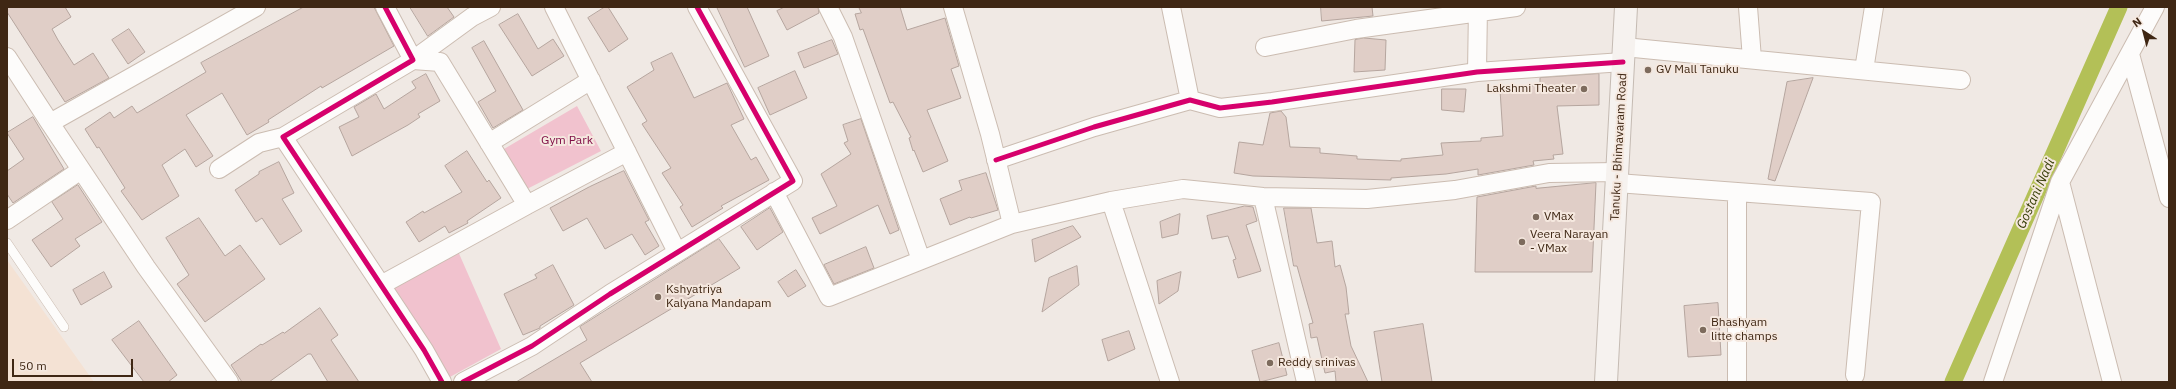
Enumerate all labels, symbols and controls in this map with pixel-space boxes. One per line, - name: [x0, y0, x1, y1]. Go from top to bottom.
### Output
- north arrow: [2124, 12, 2164, 52]
- text: N: [2130, 14, 2144, 30]
- place label: GV Mall Tanuku: [1656, 63, 1739, 77]
- marker: GV Mall Tanuku: [1643, 65, 1653, 75]
- street label: Tanuku - Bhimavaram Road: [1608, 73, 1630, 221]
- place label: Lakshmi Theater: [1487, 82, 1576, 96]
- marker: Lakshmi Theater: [1579, 84, 1589, 94]
- park label: Gym Park: [541, 134, 593, 148]
- water label: Gostani Nadi: [2014, 157, 2058, 231]
- place label: VMax: [1544, 210, 1574, 224]
- marker: VMax: [1531, 212, 1541, 222]
- place label: Veera Narayan - VMax: [1530, 228, 1608, 256]
- marker: Veera Narayan - VMax: [1517, 237, 1527, 247]
- place label: Kshyatriya Kalyana Mandapam: [666, 283, 771, 311]
- marker: Kshyatriya Kalyana Mandapam: [653, 292, 663, 302]
- place label: Bhashyam litte champs: [1711, 316, 1777, 344]
- marker: Bhashyam litte champs: [1698, 325, 1708, 335]
- scale bar: [14, 351, 135, 377]
- place label: Reddy srinivas: [1278, 356, 1356, 370]
- text: 50 m: [19, 358, 47, 373]
- marker: Reddy srinivas: [1265, 358, 1275, 368]

